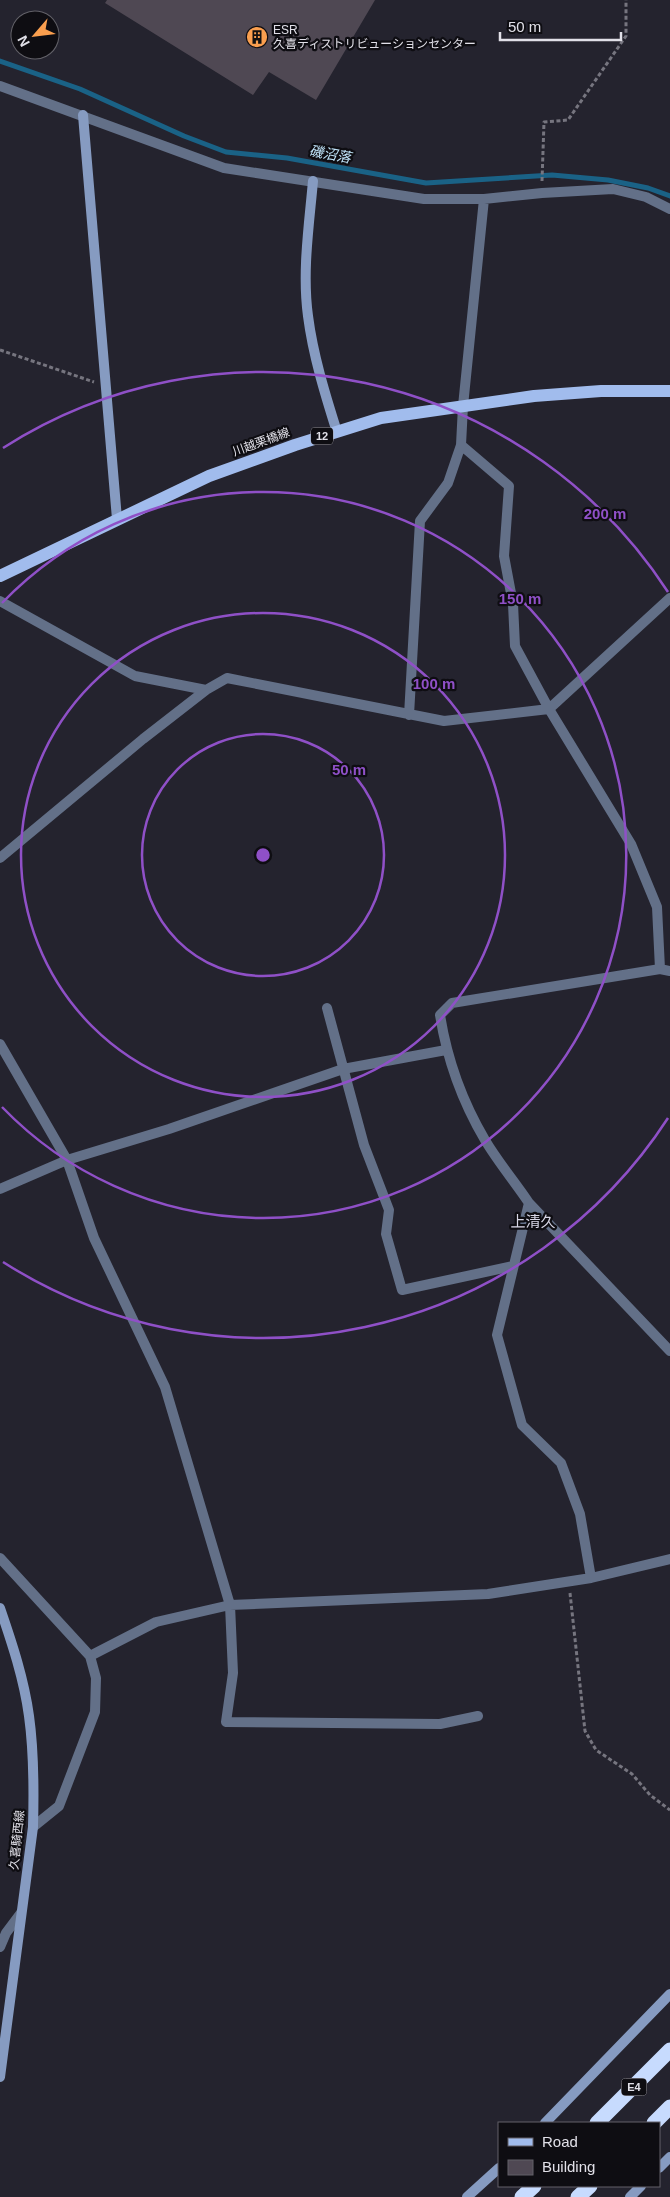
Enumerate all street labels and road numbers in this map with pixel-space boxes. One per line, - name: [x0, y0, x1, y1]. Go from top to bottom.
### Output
- street label: 川越栗橋線: [230, 425, 292, 459]
- road number: 12: [311, 428, 333, 444]
- street label: 久喜騎西線: [7, 1809, 27, 1871]
- road number: E4: [622, 2078, 646, 2096]

